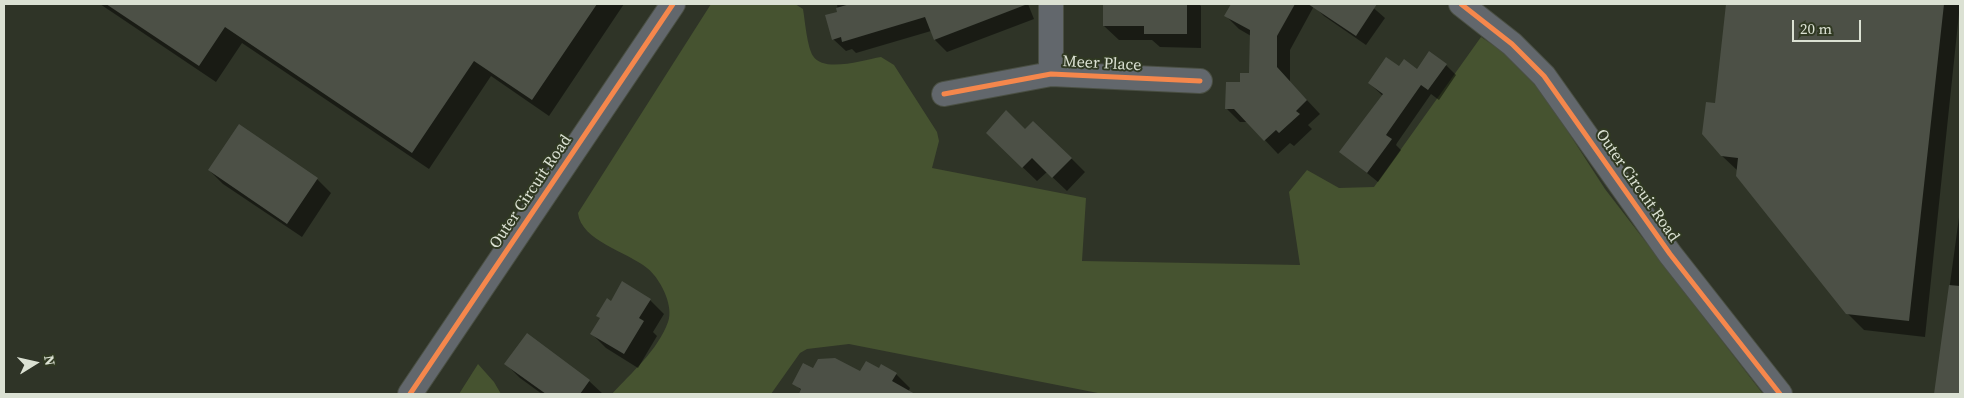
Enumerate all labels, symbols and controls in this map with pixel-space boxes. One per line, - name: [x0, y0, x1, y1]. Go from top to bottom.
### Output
- scale bar: [1794, 10, 1863, 42]
- text: 20 m: [1800, 18, 1832, 39]
- street label: Meer Place: [1062, 52, 1142, 76]
- street label: Outer Circuit Road: [1591, 126, 1683, 246]
- street label: Outer Circuit Road: [486, 131, 576, 253]
- north arrow: [10, 338, 60, 388]
- text: N: [39, 354, 61, 367]

